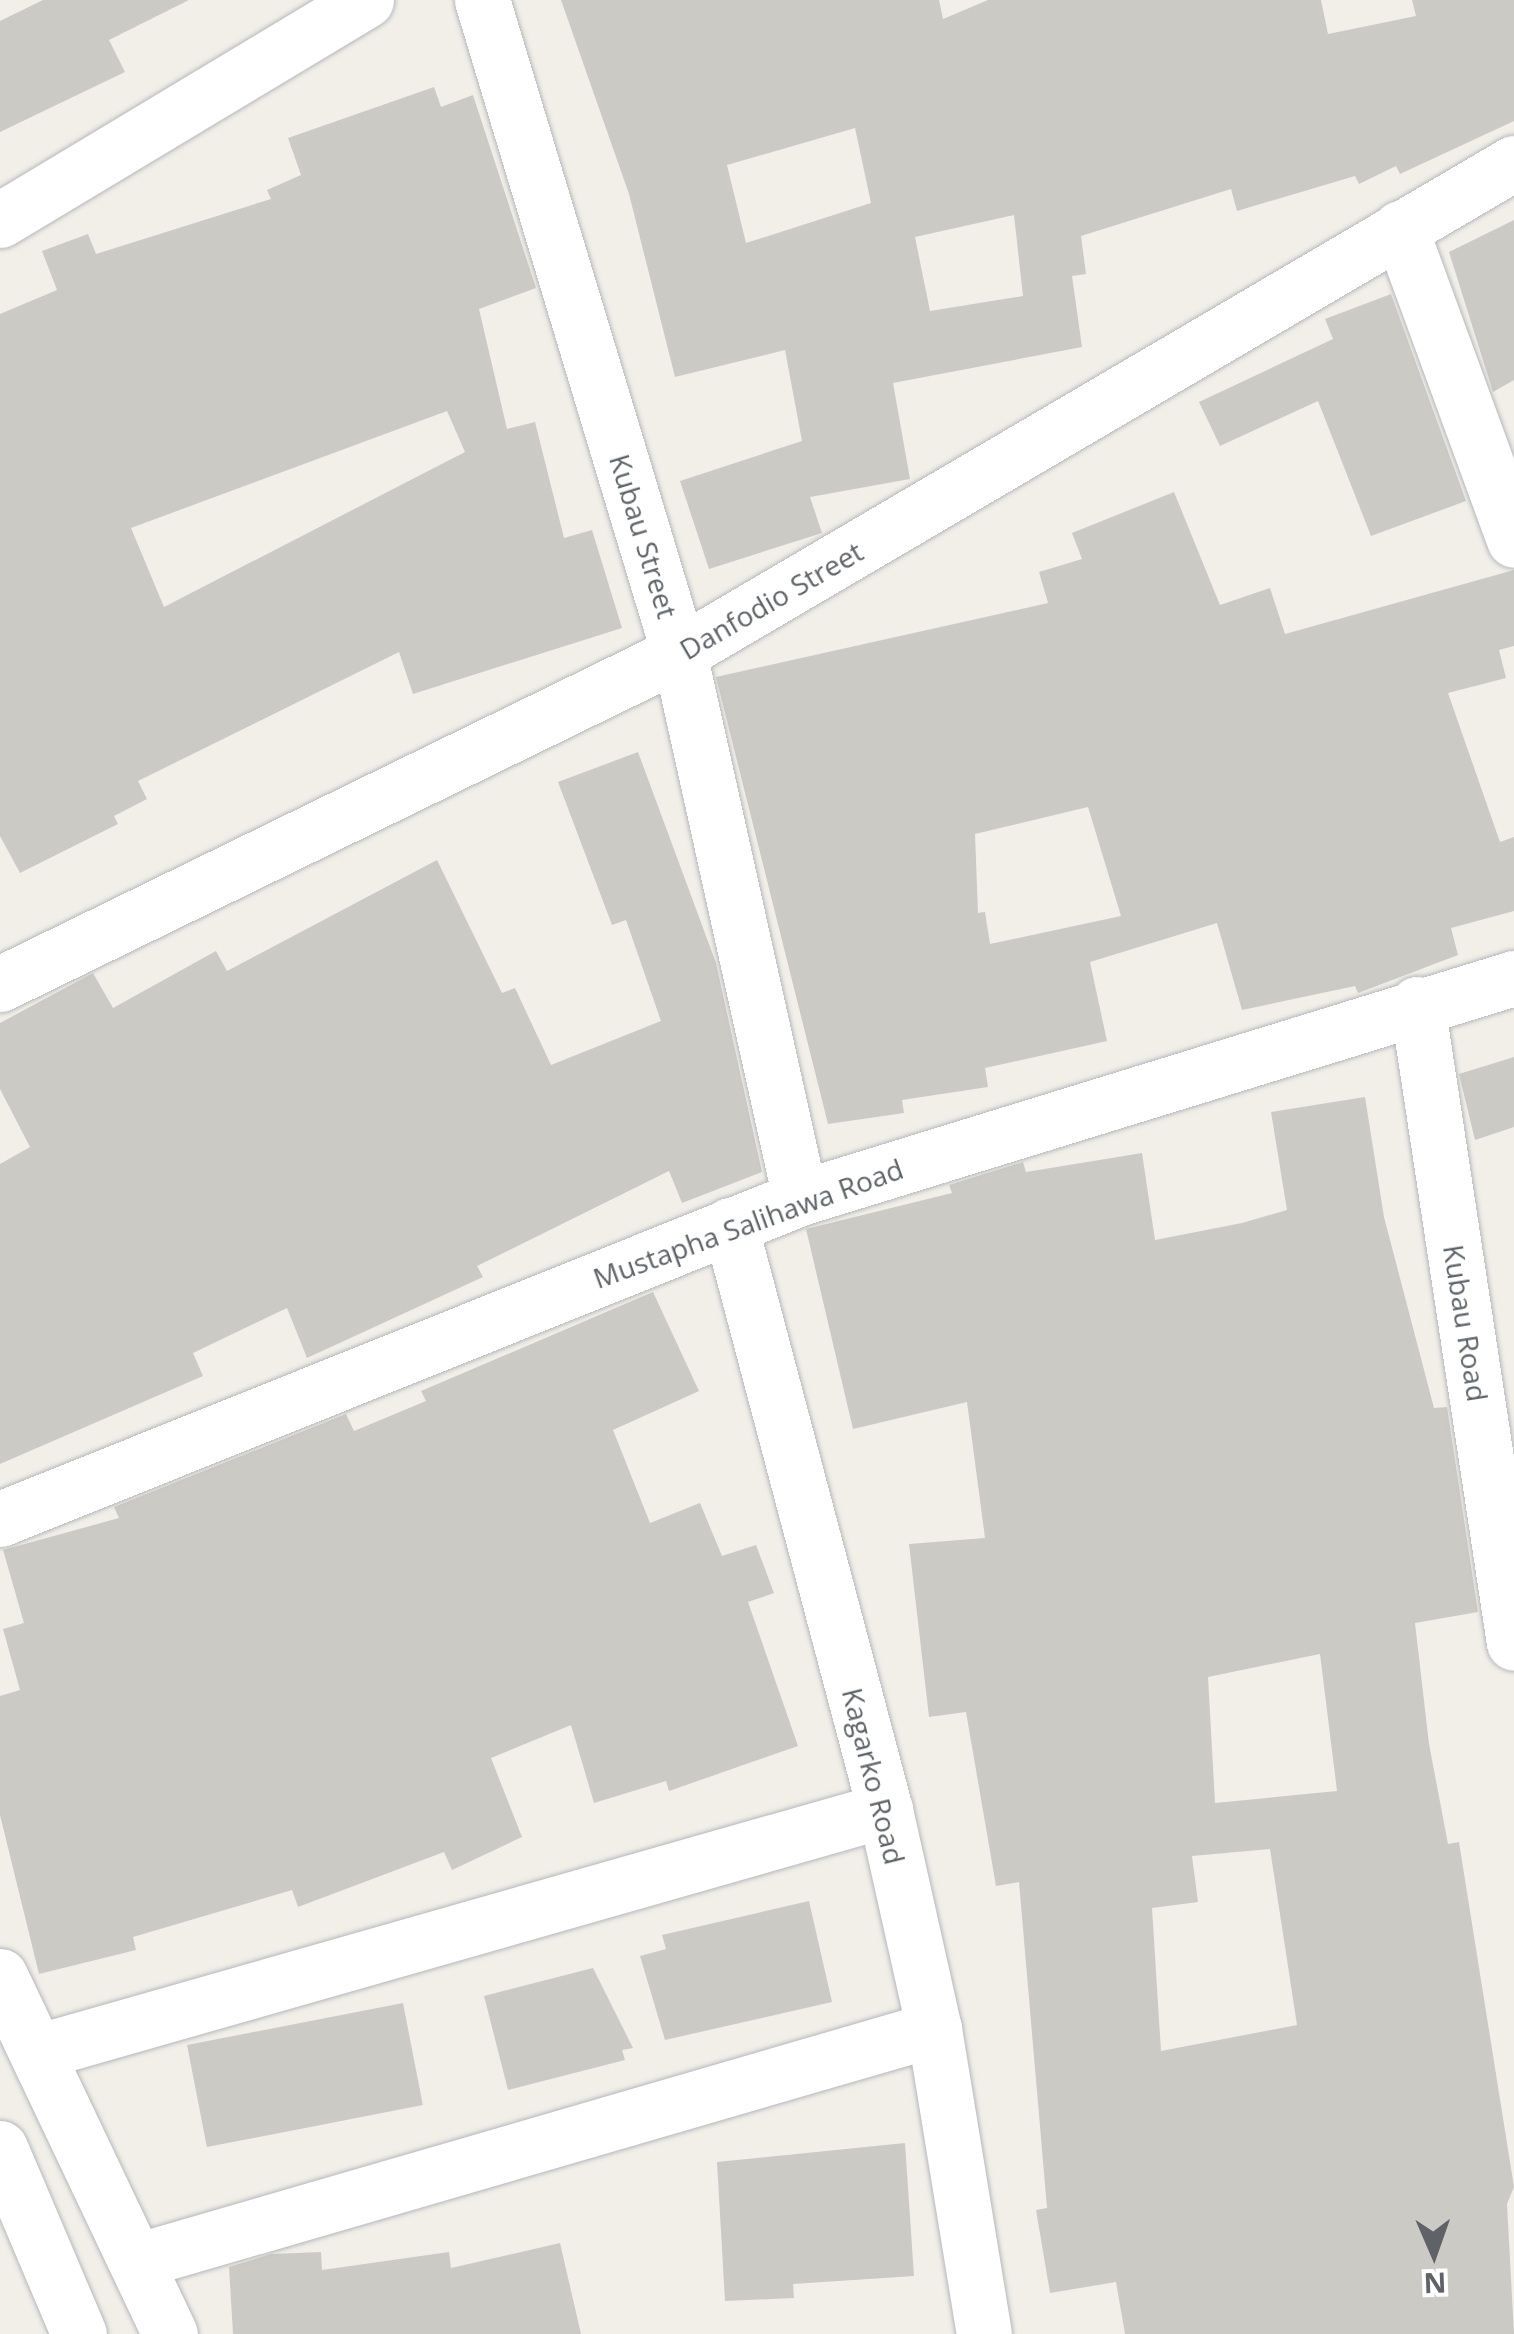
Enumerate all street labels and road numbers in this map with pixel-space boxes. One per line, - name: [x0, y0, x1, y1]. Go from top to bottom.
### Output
- street label: Kubau Street: [603, 450, 685, 622]
- street label: Danfodio Street: [673, 534, 869, 666]
- street label: Mustapha Salihawa Road: [588, 1151, 908, 1295]
- street label: Kubau Road: [1437, 1242, 1495, 1404]
- street label: Kagarko Road: [836, 1684, 912, 1868]

